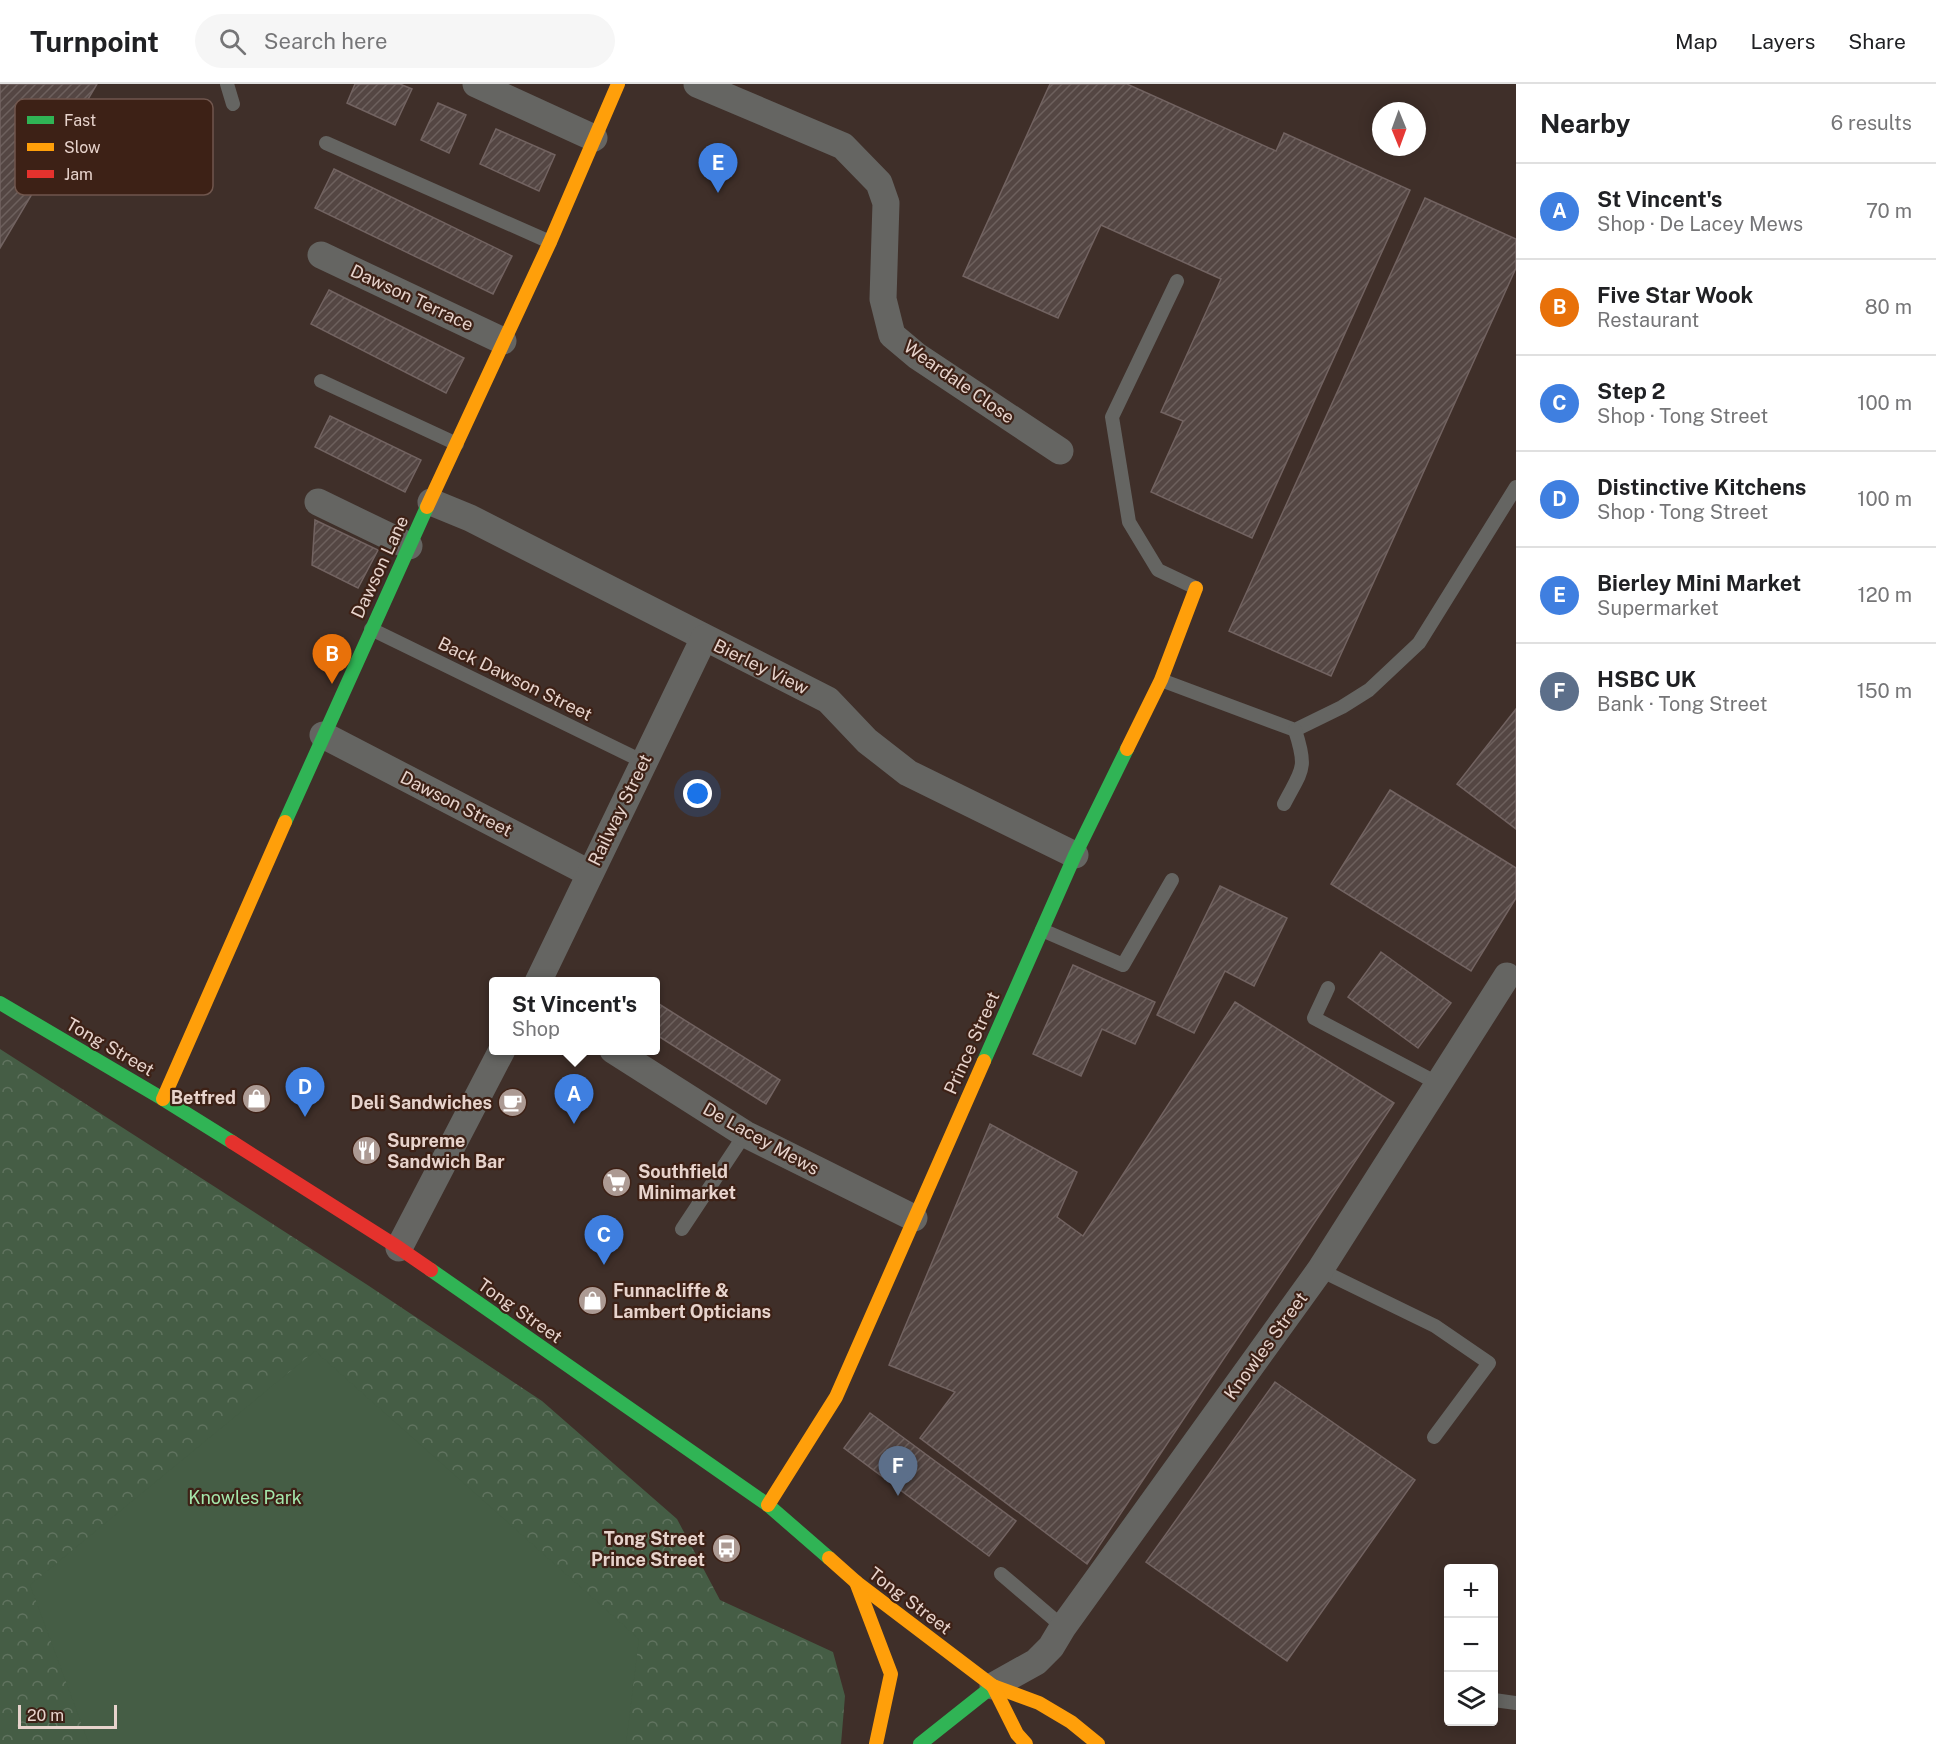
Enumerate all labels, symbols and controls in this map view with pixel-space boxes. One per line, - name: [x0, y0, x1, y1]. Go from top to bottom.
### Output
- search box: [195, 14, 615, 68]
- text: Turnpoint: [30, 25, 159, 58]
- icon: search: [216, 25, 249, 58]
- text: Search here: [264, 28, 387, 54]
- text: Map: [1675, 29, 1718, 54]
- text: Layers: [1751, 29, 1815, 54]
- text: Share: [1848, 29, 1906, 54]
- legend: [15, 99, 213, 195]
- north arrow: [1372, 102, 1426, 156]
- text: Nearby: [1540, 108, 1630, 139]
- text: Fast: [64, 111, 96, 130]
- text: 6 results: [1831, 111, 1912, 135]
- text: Slow: [64, 138, 101, 157]
- pin: E: [698, 144, 738, 193]
- text: Jam: [64, 165, 93, 184]
- text: St Vincent's: [1597, 186, 1722, 212]
- text: A: [1552, 199, 1567, 223]
- text: 70 m: [1866, 199, 1912, 223]
- text: Shop · De Lacey Mews: [1597, 212, 1803, 236]
- street label: Dawson Terrace: [347, 260, 477, 335]
- text: Five Star Wook: [1597, 282, 1753, 308]
- text: B: [1553, 295, 1566, 319]
- text: 80 m: [1865, 295, 1912, 319]
- text: Restaurant: [1597, 308, 1699, 332]
- street label: Weardale Close: [900, 336, 1019, 428]
- text: Step 2: [1597, 378, 1666, 404]
- text: C: [1552, 391, 1567, 415]
- text: 100 m: [1857, 391, 1912, 415]
- text: Shop · Tong Street: [1597, 404, 1768, 428]
- text: Distinctive Kitchens: [1597, 474, 1806, 500]
- text: D: [1552, 487, 1567, 511]
- text: 100 m: [1857, 487, 1912, 511]
- text: Shop · Tong Street: [1597, 500, 1768, 524]
- street label: Dawson Lane: [347, 512, 412, 621]
- text: Bierley Mini Market: [1597, 570, 1801, 596]
- text: E: [1553, 583, 1566, 607]
- text: 120 m: [1858, 583, 1912, 607]
- text: Supermarket: [1597, 596, 1719, 620]
- street label: Back Dawson Street: [435, 632, 596, 725]
- pin: B: [312, 634, 352, 684]
- street label: Bierley View: [710, 635, 812, 699]
- text: HSBC UK: [1597, 666, 1697, 692]
- text: F: [1553, 679, 1566, 703]
- text: 150 m: [1857, 679, 1912, 703]
- text: Bank · Tong Street: [1597, 692, 1767, 716]
- street label: Railway Street: [583, 751, 656, 869]
- street label: Dawson Street: [397, 766, 516, 841]
- your location: [683, 779, 712, 808]
- popup: [489, 977, 660, 1055]
- street label: Prince Street: [940, 988, 1004, 1097]
- text: St Vincent's: [512, 991, 637, 1017]
- street label: Tong Street: [62, 1013, 158, 1080]
- text: Shop: [512, 1017, 560, 1041]
- pin: D: [286, 1068, 324, 1117]
- pin: A: [554, 1074, 594, 1124]
- shop icon: Betfred: [241, 1082, 273, 1114]
- place label: Betfred: [171, 1087, 236, 1108]
- cafe icon: Deli Sandwiches: [497, 1087, 529, 1119]
- place label: Deli Sandwiches: [351, 1092, 492, 1113]
- street label: De Lacey Mews: [699, 1098, 823, 1179]
- place label: Supreme Sandwich Bar: [387, 1130, 505, 1172]
- restaurant icon: Supreme Sandwich Bar: [350, 1135, 382, 1167]
- place label: Southfield Minimarket: [638, 1161, 736, 1203]
- supermarket icon: Southfield Minimarket: [601, 1166, 633, 1198]
- pin: C: [584, 1216, 624, 1265]
- street label: Tong Street: [474, 1274, 567, 1347]
- place label: Funnacliffe & Lambert Opticians: [613, 1280, 771, 1322]
- shop icon: Funnacliffe & Lambert Opticians: [576, 1285, 608, 1317]
- street label: Knowles Street: [1220, 1288, 1312, 1404]
- pin: F: [878, 1446, 918, 1496]
- park label: Knowles Park: [188, 1487, 302, 1508]
- place label: Tong Street Prince Street: [591, 1528, 705, 1570]
- bus stop icon: Tong Street Prince Street: [710, 1533, 742, 1565]
- street label: Tong Street: [865, 1563, 956, 1639]
- map controls: [1444, 1564, 1498, 1726]
- button: +: [1444, 1564, 1498, 1618]
- button: −: [1444, 1618, 1498, 1672]
- button: layers: [1444, 1672, 1498, 1726]
- scale bar: [18, 1702, 117, 1730]
- text: 20 m: [27, 1706, 64, 1725]

